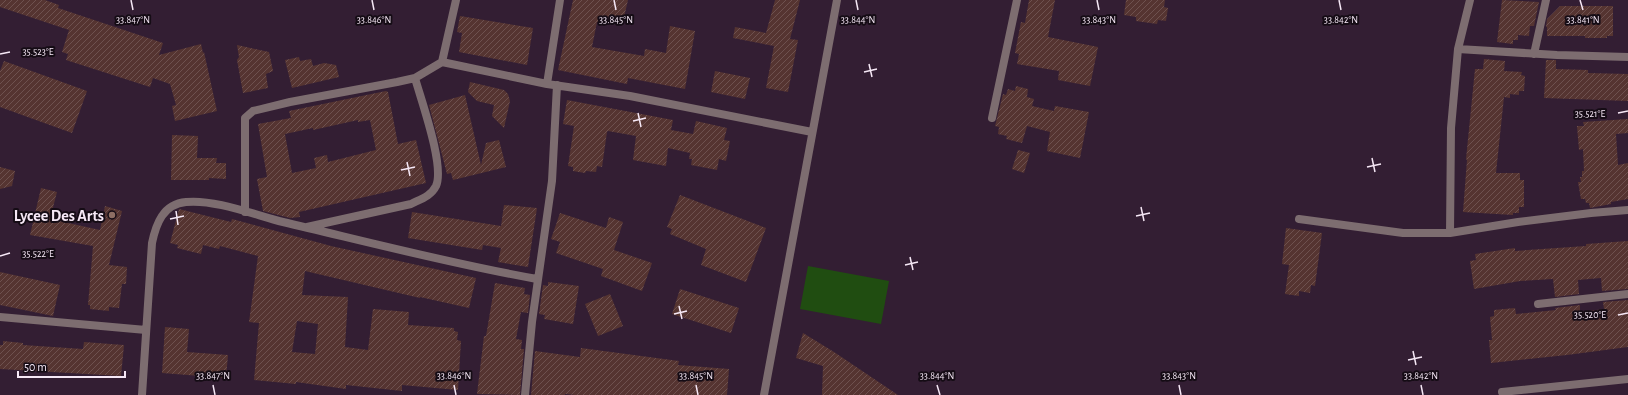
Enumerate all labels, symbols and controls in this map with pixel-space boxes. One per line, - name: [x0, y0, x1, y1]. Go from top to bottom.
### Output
- text: 33.847°N: [116, 15, 150, 25]
- text: 33.846°N: [357, 15, 391, 25]
- text: 33.845°N: [599, 15, 633, 25]
- text: 33.844°N: [841, 15, 875, 25]
- text: 33.843°N: [1082, 15, 1116, 25]
- text: 33.842°N: [1324, 15, 1358, 25]
- text: 33.841°N: [1566, 15, 1600, 25]
- text: 35.523°E: [22, 47, 54, 57]
- text: 35.521°E: [1575, 109, 1605, 119]
- place label: Lycee Des Arts: [14, 208, 104, 225]
- marker: Lycee Des Arts: [107, 210, 117, 220]
- text: 35.522°E: [22, 249, 54, 259]
- text: 35.520°E: [1574, 310, 1606, 320]
- scale bar: [18, 353, 125, 379]
- text: 50 m: [24, 361, 47, 373]
- text: 33.847°N: [196, 371, 230, 381]
- text: 33.846°N: [437, 371, 471, 381]
- text: 33.845°N: [679, 371, 713, 381]
- text: 33.844°N: [920, 371, 954, 381]
- text: 33.843°N: [1162, 371, 1196, 381]
- text: 33.842°N: [1404, 371, 1438, 381]

